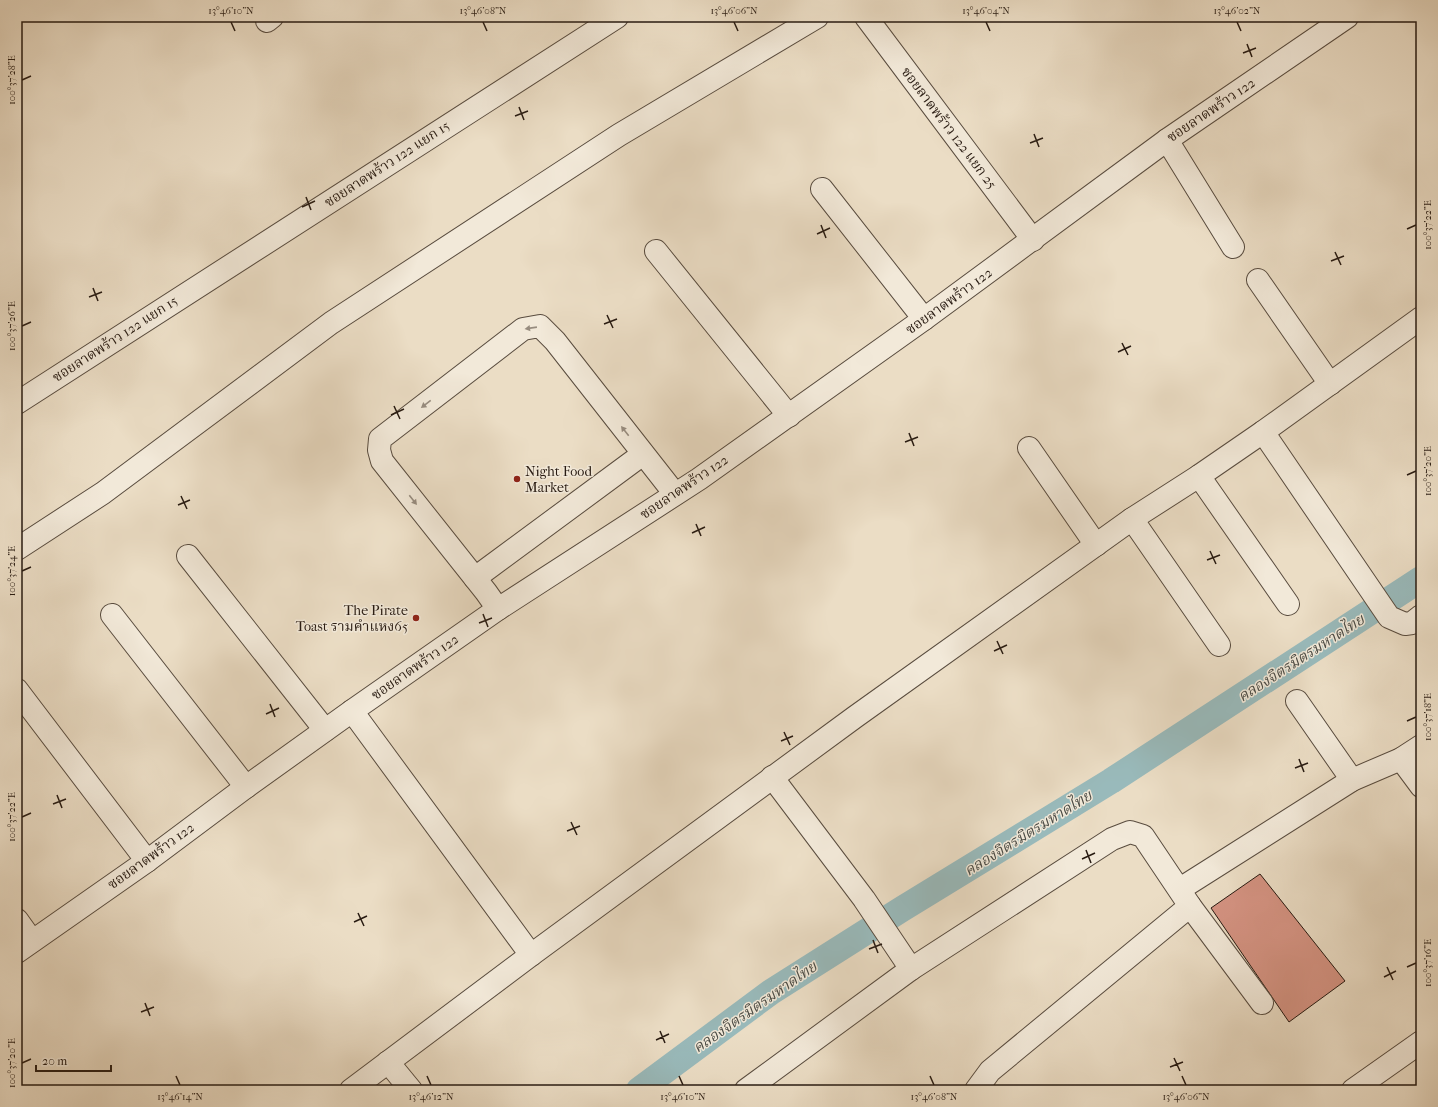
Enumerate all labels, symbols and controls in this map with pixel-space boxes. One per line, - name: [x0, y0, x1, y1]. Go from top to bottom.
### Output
- text: 13°46'10"N: [208, 5, 254, 17]
- text: 13°46'08"N: [460, 5, 507, 17]
- text: 13°46'06"N: [710, 5, 758, 17]
- text: 13°46'04"N: [962, 5, 1010, 17]
- text: 13°46'02"N: [1214, 5, 1261, 17]
- text: 100°37'28"E: [6, 55, 18, 105]
- street label: ซอยลาดพร้าว 122 แยก 25: [898, 64, 1000, 192]
- street label: ซอยลาดพร้าว 122: [1164, 74, 1258, 146]
- street label: ซอยลาดพร้าว 122 แยก 15: [321, 117, 453, 211]
- text: 100°37'22"E: [1422, 200, 1434, 250]
- street label: ซอยลาดพร้าว 122: [902, 264, 996, 338]
- street label: ซอยลาดพร้าว 122 แยก 15: [49, 292, 181, 386]
- text: 100°37'26"E: [6, 301, 18, 351]
- one-way arrow: [525, 325, 537, 331]
- one-way arrow: [421, 399, 432, 408]
- one-way arrow: [621, 425, 629, 436]
- text: 100°37'20"E: [1422, 446, 1434, 496]
- street label: ซอยลาดพร้าว 122: [637, 451, 731, 523]
- place label: Night Food Market: [525, 463, 592, 496]
- marker: Night Food Market: [512, 474, 522, 484]
- one-way arrow: [409, 494, 417, 505]
- text: 100°37'24"E: [6, 546, 18, 596]
- place label: The Pirate Toast รามคำแหง65: [296, 602, 408, 635]
- water label: คลองจิตรมิตรมหาดไทย: [1233, 608, 1369, 706]
- marker: The Pirate Toast รามคำแหง65: [411, 613, 421, 623]
- street label: ซอยลาดพร้าว 122: [368, 631, 462, 703]
- text: 100°37'18"E: [1422, 693, 1434, 741]
- water label: คลองจิตรมิตรมหาดไทย: [960, 784, 1096, 880]
- text: 100°37'22"E: [6, 792, 18, 842]
- street label: ซอยลาดพร้าว 122: [104, 819, 198, 893]
- text: 100°37'16"E: [1422, 939, 1434, 987]
- water label: คลองจิตรมิตรมหาดไทย: [688, 955, 821, 1057]
- text: 100°37'20"E: [6, 1038, 18, 1088]
- scale bar: [36, 1047, 111, 1073]
- text: 20 m: [42, 1054, 67, 1068]
- text: 13°46'14"N: [157, 1091, 203, 1103]
- text: 13°46'12"N: [409, 1091, 454, 1103]
- text: 13°46'10"N: [660, 1091, 706, 1103]
- text: 13°46'08"N: [911, 1091, 958, 1103]
- text: 13°46'06"N: [1162, 1091, 1210, 1103]

